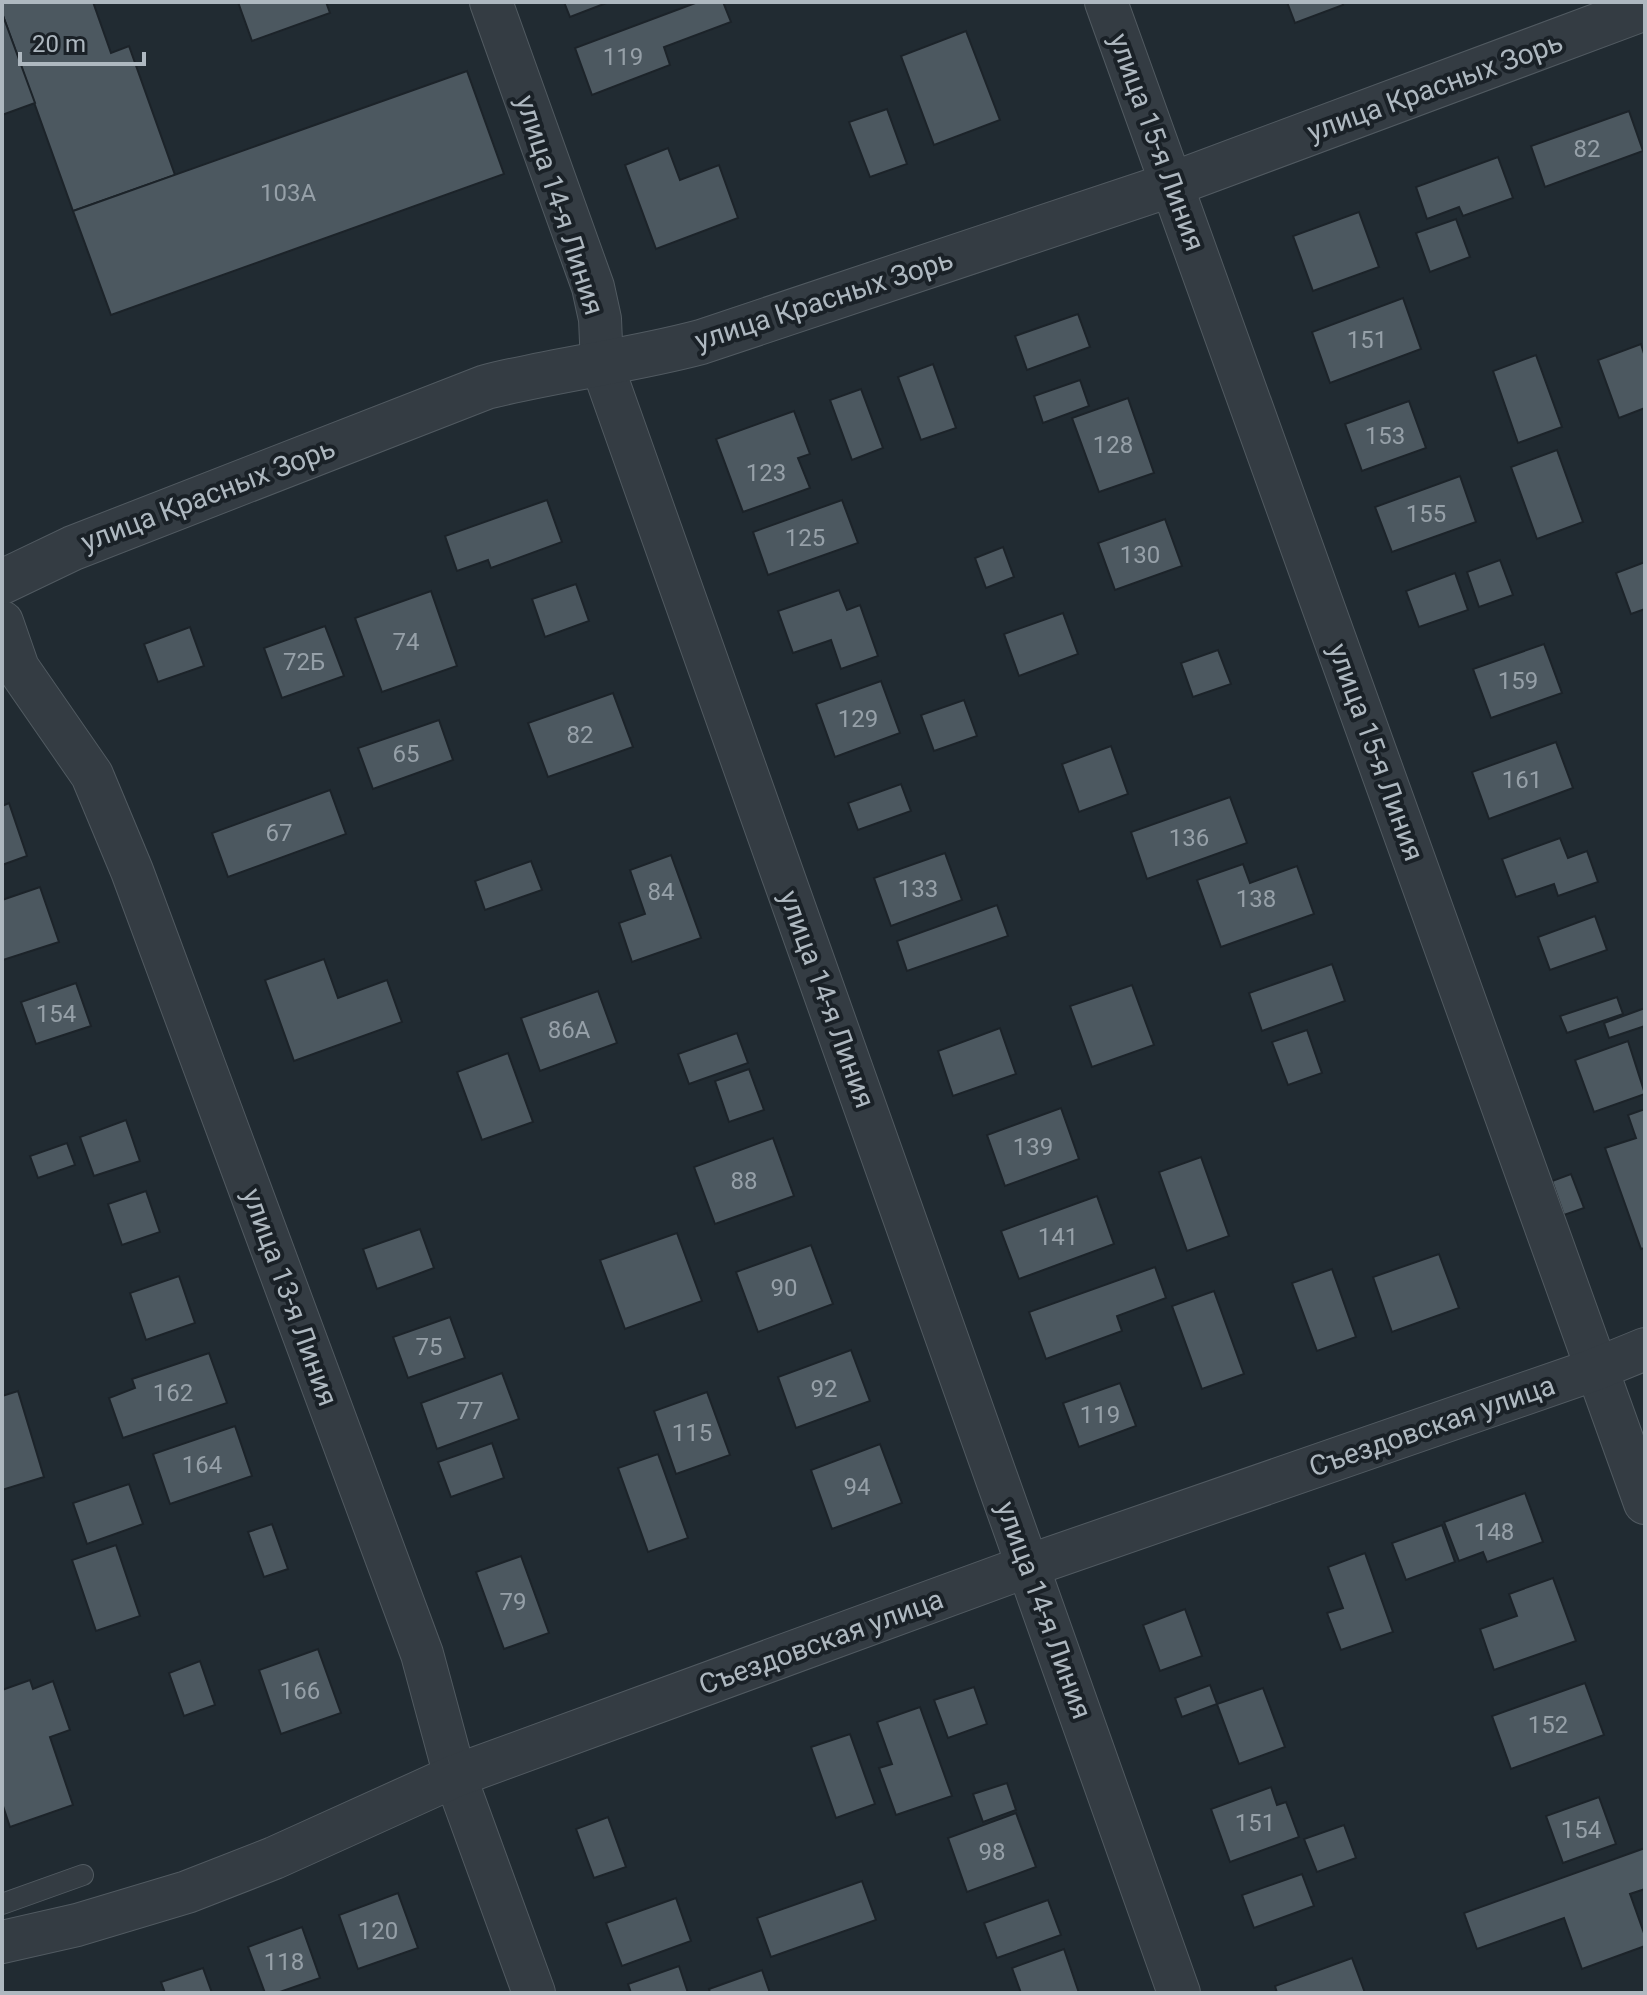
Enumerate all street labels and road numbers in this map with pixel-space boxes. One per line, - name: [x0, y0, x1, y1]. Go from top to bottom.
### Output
- street label: улица Красных Зорь: [1303, 25, 1567, 149]
- street label: улица 15-я Линия: [1102, 29, 1212, 255]
- street label: улица 14-я Линия: [509, 91, 611, 319]
- street label: улица Красных Зорь: [691, 243, 957, 357]
- street label: улица Красных Зорь: [76, 431, 340, 559]
- street label: улица 15-я Линия: [1321, 639, 1431, 865]
- street label: улица 14-я Линия: [772, 886, 882, 1112]
- street label: улица 13-я Линия: [235, 1184, 345, 1410]
- street label: Съездовская улица: [1305, 1368, 1559, 1484]
- street label: улица 14-я Линия: [989, 1497, 1099, 1723]
- street label: Съездовская улица: [694, 1582, 948, 1702]

